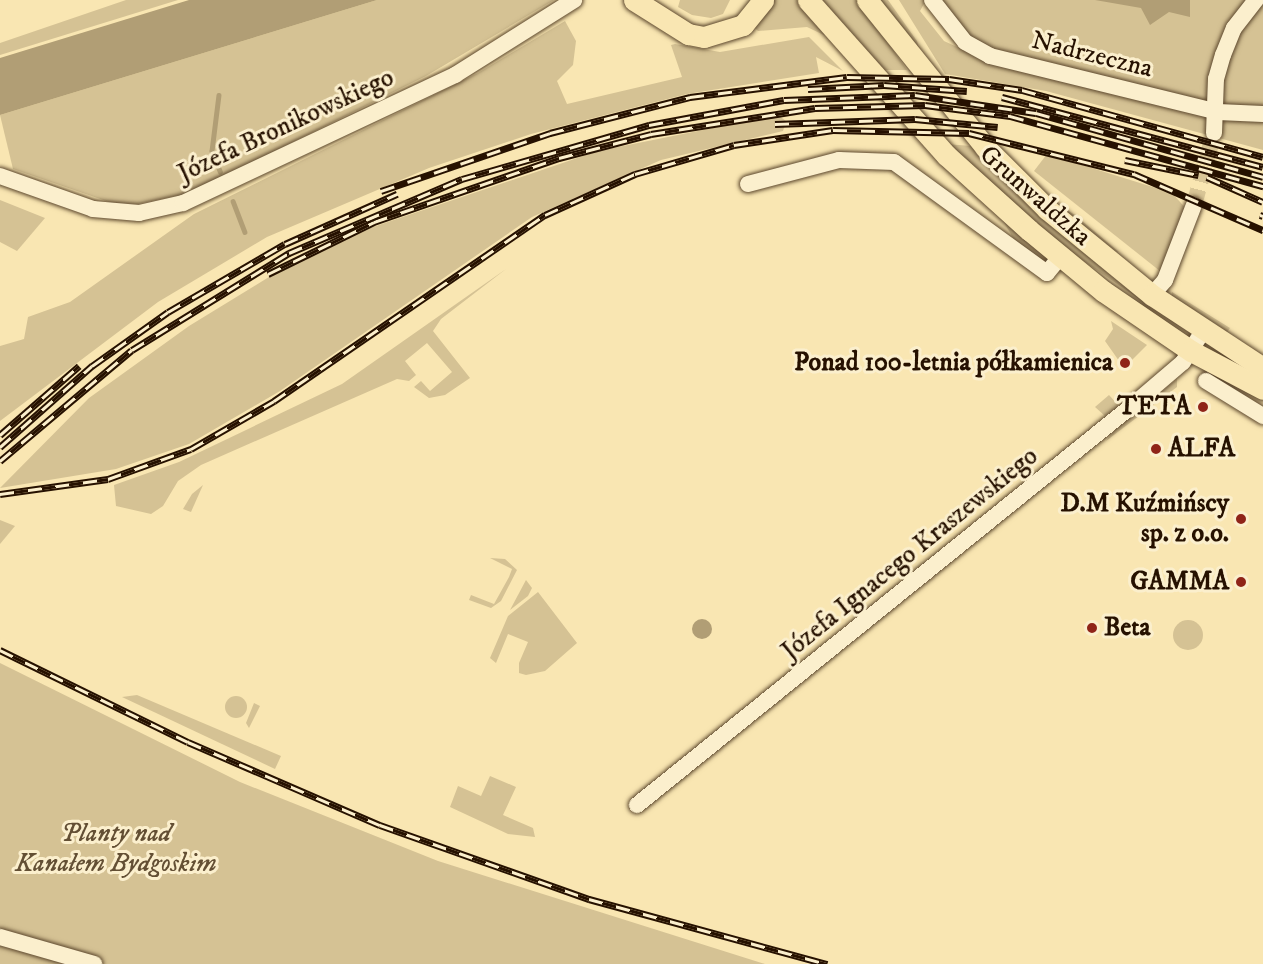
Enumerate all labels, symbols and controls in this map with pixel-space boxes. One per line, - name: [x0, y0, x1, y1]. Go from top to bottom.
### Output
- street label: Nadrzeczna: [1028, 25, 1156, 85]
- street label: Józefa Bronikowskiego: [173, 62, 399, 190]
- street label: Grunwaldzka: [973, 139, 1097, 253]
- place label: Ponad 100-letnia półkamienica: [794, 347, 1113, 379]
- marker: Ponad 100-letnia półkamienica: [1118, 356, 1132, 370]
- place label: TETA: [1117, 391, 1191, 423]
- marker: TETA: [1196, 400, 1210, 414]
- place label: ALFA: [1168, 433, 1235, 465]
- street label: Józefa Ignacego Kraszewskiego: [775, 441, 1045, 667]
- marker: ALFA: [1149, 442, 1163, 456]
- place label: D.M Kuźmińscy sp. z o.o.: [1061, 488, 1229, 550]
- marker: D.M Kuźmińscy sp. z o.o.: [1234, 512, 1248, 526]
- place label: GAMMA: [1130, 566, 1229, 598]
- marker: GAMMA: [1234, 575, 1248, 589]
- place label: Beta: [1104, 612, 1151, 644]
- marker: Beta: [1085, 621, 1099, 635]
- park label: Planty nad Kanałem Bydgoskim: [15, 818, 217, 880]

